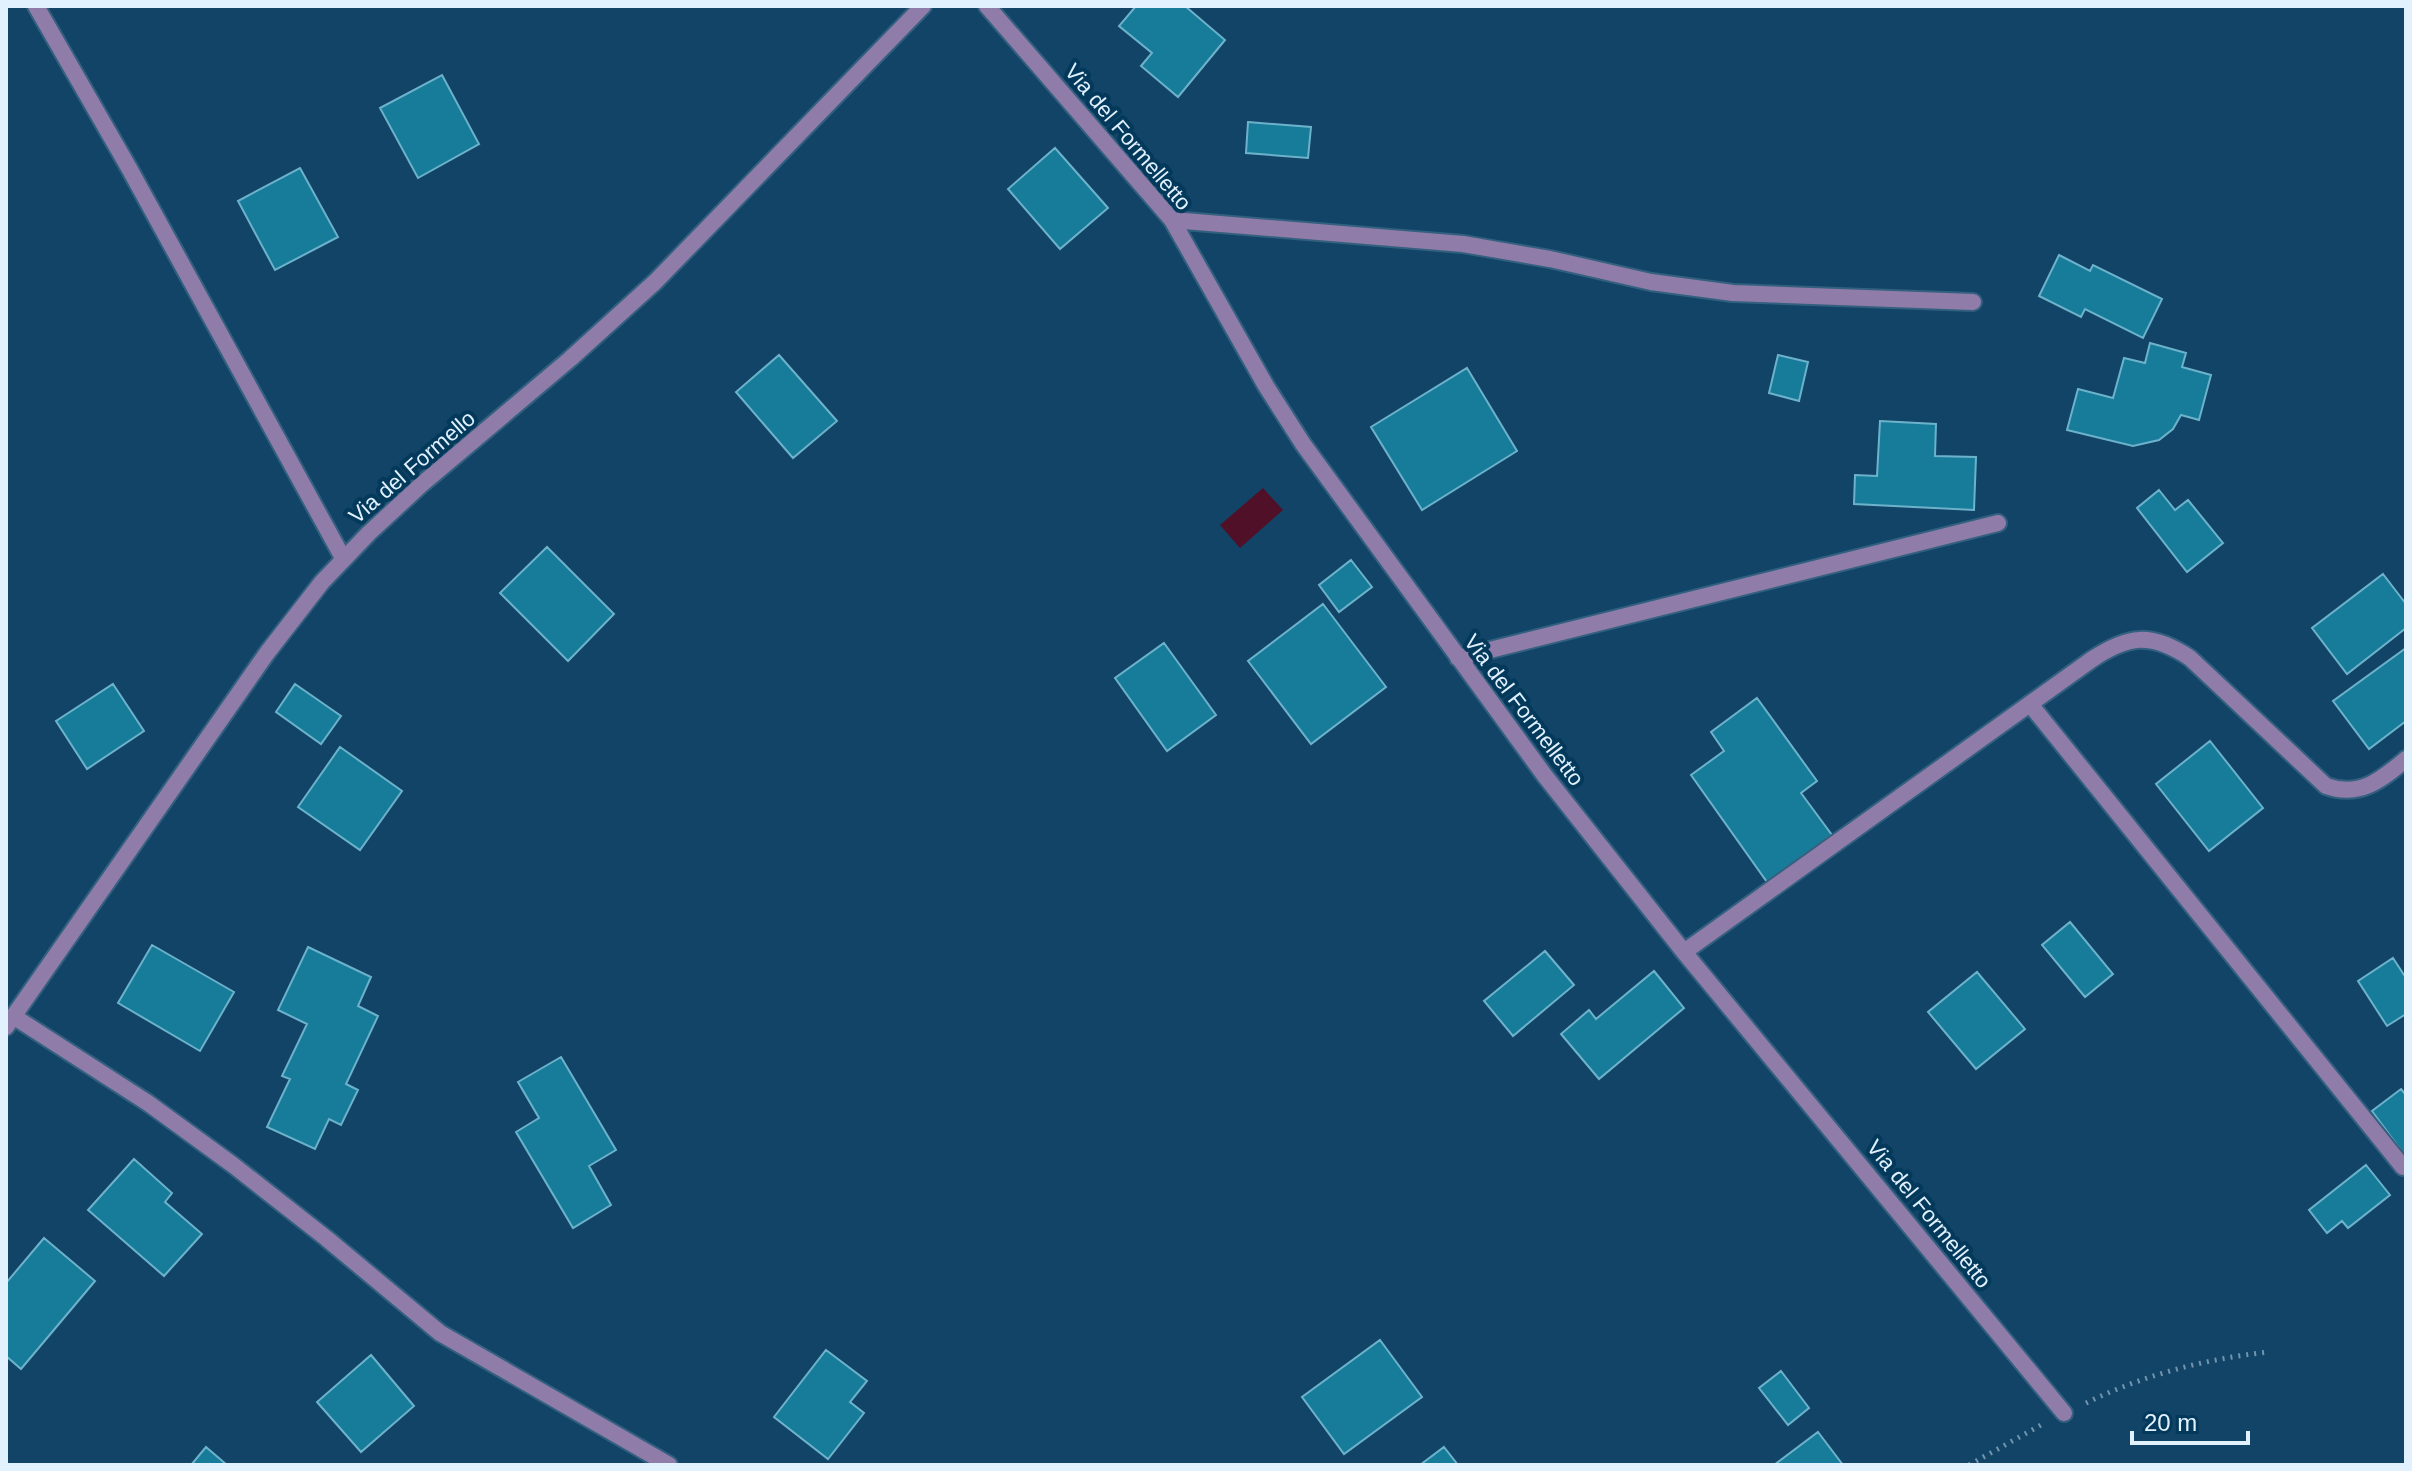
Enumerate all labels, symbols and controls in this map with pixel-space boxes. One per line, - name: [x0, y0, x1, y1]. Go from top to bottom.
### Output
- street label: Via del Formelletto: [1060, 59, 1196, 215]
- street label: Via del Formello: [344, 406, 480, 528]
- street label: Via del Formelletto: [1459, 629, 1589, 791]
- street label: Via del Formelletto: [1862, 1135, 1996, 1293]
- scale bar: [2132, 1395, 2248, 1445]
- text: 20 m: [2144, 1409, 2197, 1436]

